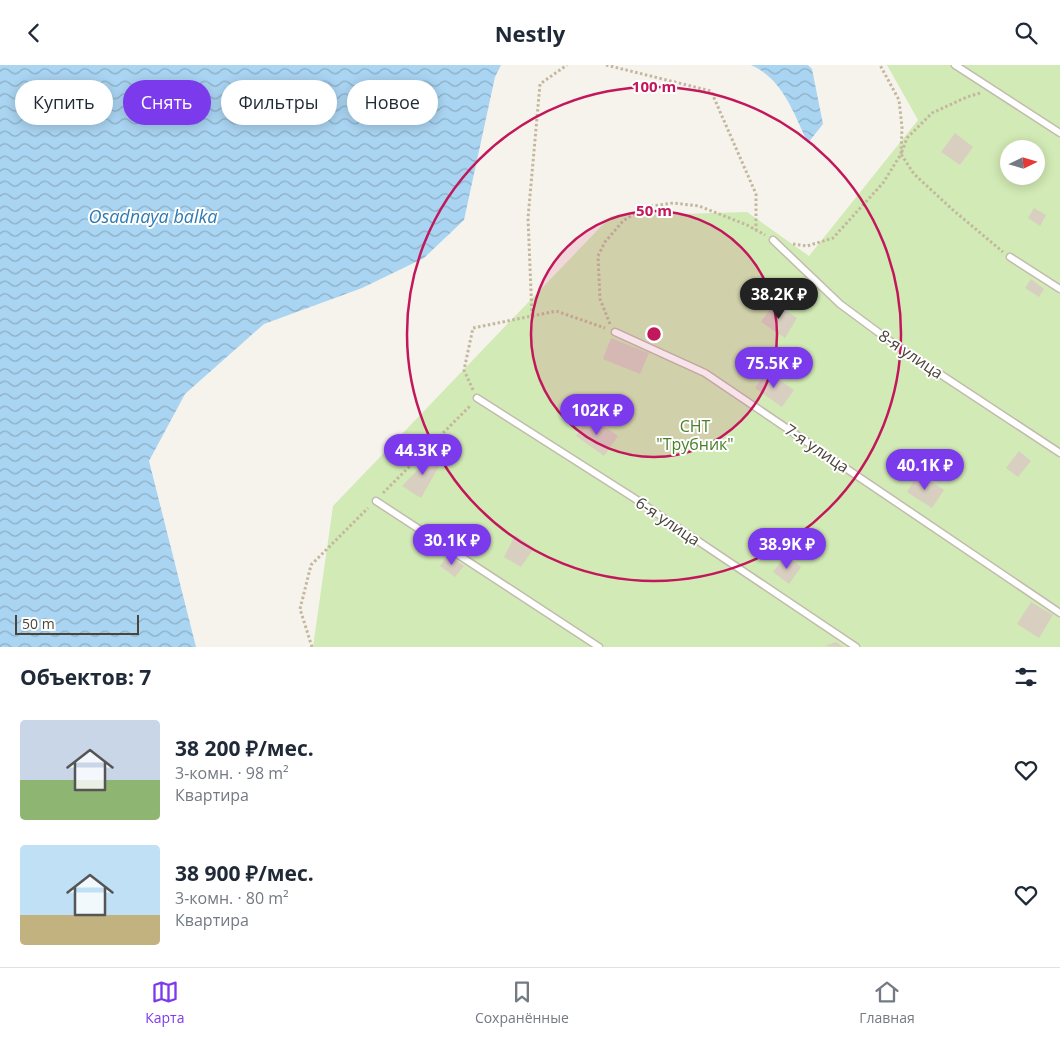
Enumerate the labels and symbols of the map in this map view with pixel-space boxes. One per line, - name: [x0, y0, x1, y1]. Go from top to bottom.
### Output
- text: 100 m: [632, 76, 676, 96]
- north arrow: [1000, 140, 1045, 185]
- text: 50 m: [636, 200, 672, 220]
- water label: Osadnaya balka: [88, 204, 218, 228]
- pin: 38.2K ₽: [733, 277, 825, 320]
- street label: 8-я улица: [874, 324, 948, 384]
- centre of rings: [645, 325, 663, 343]
- pin: 75.5K ₽: [728, 347, 820, 389]
- pin: 102K ₽: [556, 393, 638, 436]
- park label: СНТ "Трубник": [656, 415, 734, 455]
- street label: 7-я улица: [780, 418, 854, 478]
- pin: 44.3K ₽: [377, 433, 469, 476]
- pin: 40.1K ₽: [879, 449, 971, 491]
- street label: 6-я улица: [631, 491, 705, 551]
- pin: 30.1K ₽: [406, 523, 498, 566]
- pin: 38.9K ₽: [741, 527, 833, 570]
- scale bar: [15, 612, 139, 635]

